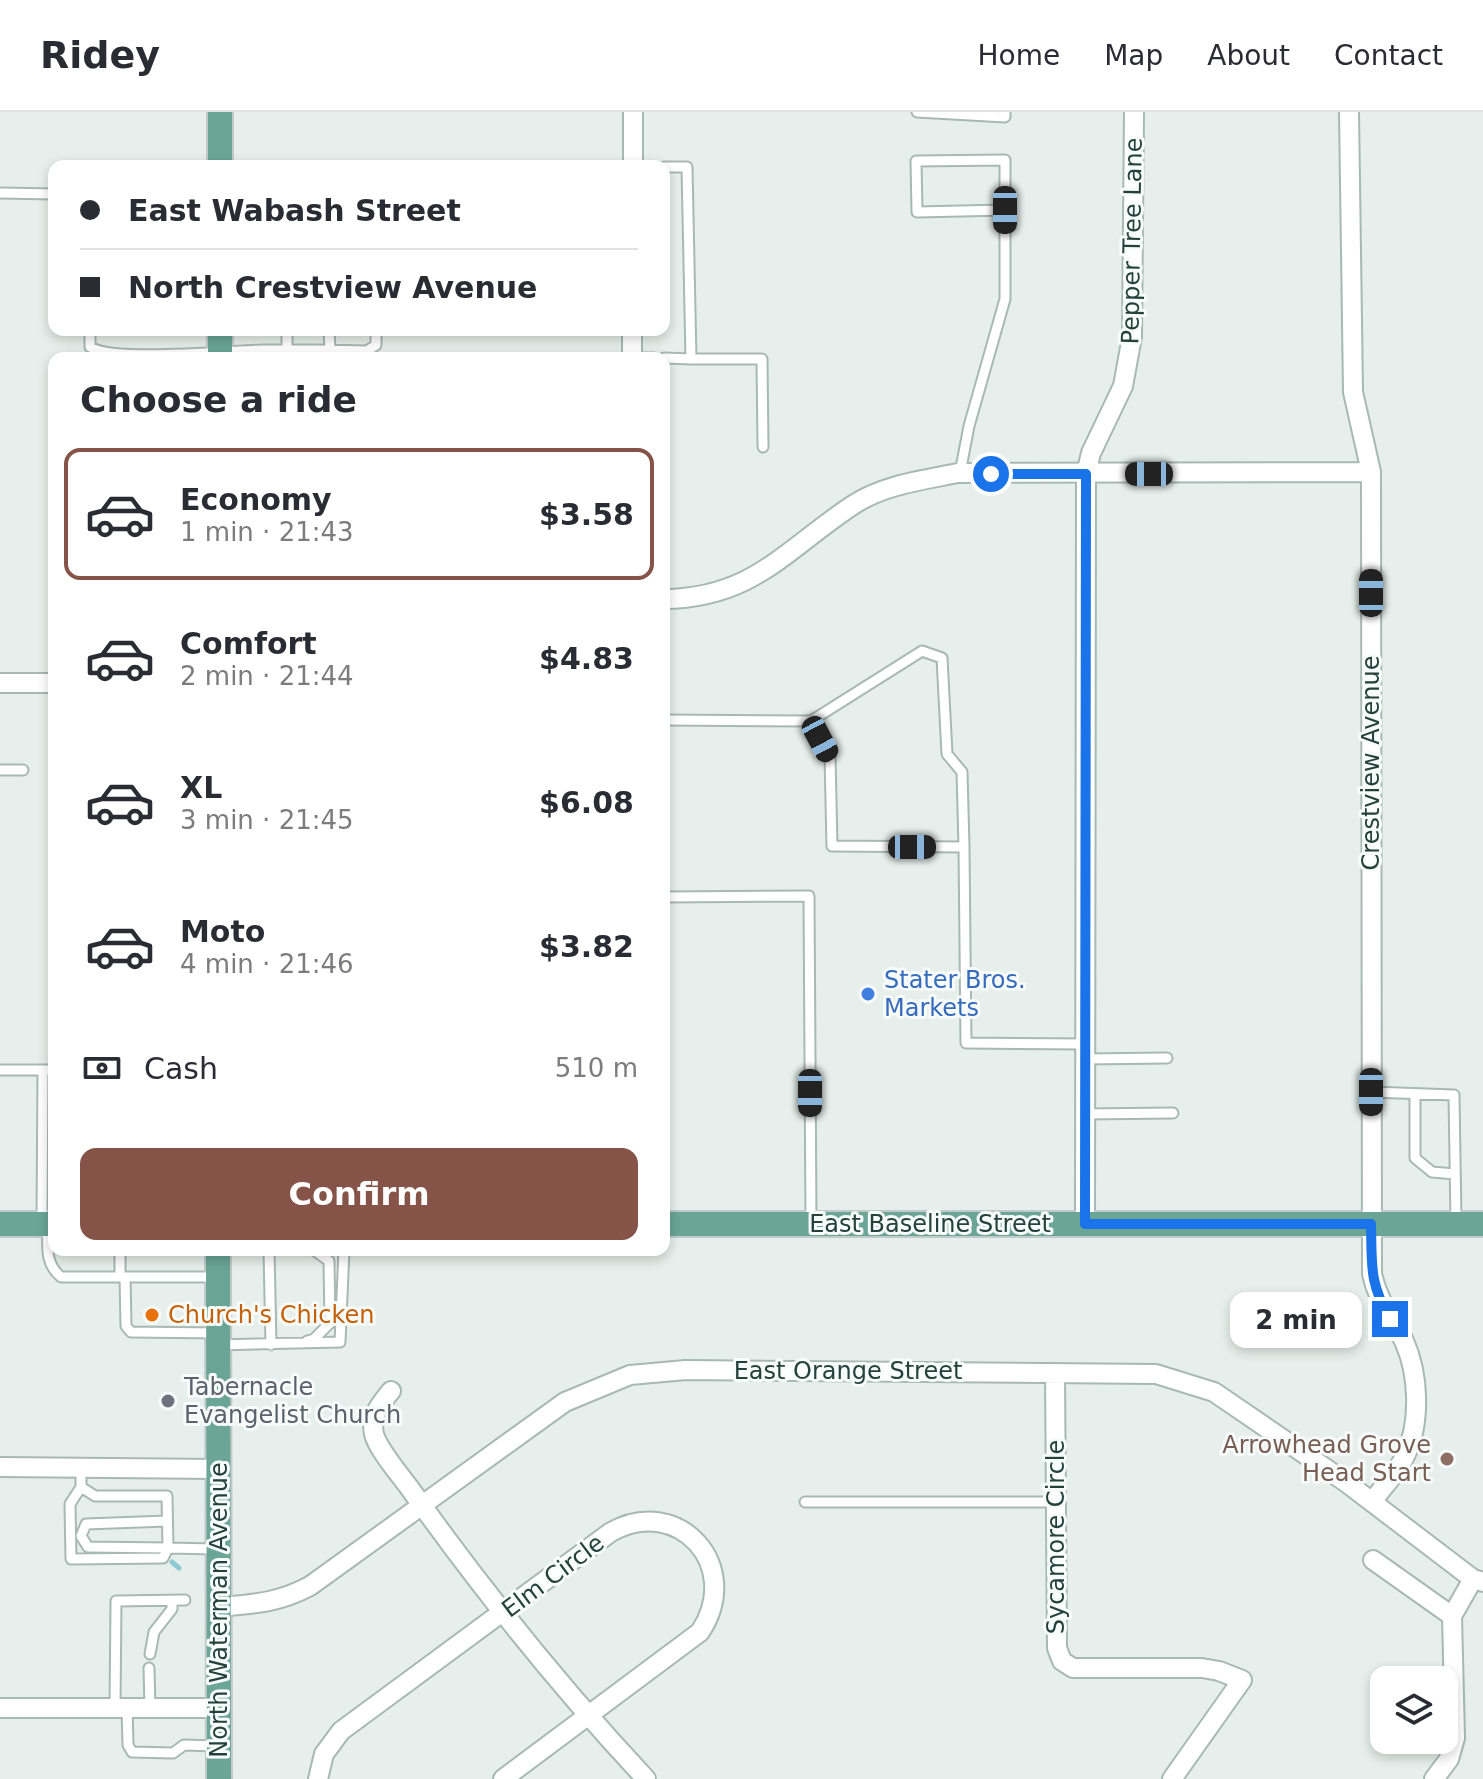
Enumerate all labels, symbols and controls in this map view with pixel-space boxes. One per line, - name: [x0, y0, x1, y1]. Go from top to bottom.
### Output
- text: Ridey: [40, 33, 160, 77]
- text: Home: [977, 39, 1060, 72]
- text: Map: [1104, 39, 1163, 72]
- text: About: [1207, 39, 1290, 72]
- text: Contact: [1334, 39, 1443, 72]
- street label: Pepper Tree Lane: [1116, 137, 1148, 345]
- car: [993, 186, 1017, 234]
- text: East Wabash Street: [128, 193, 461, 228]
- text: North Crestview Avenue: [128, 270, 537, 305]
- text: Choose a ride: [80, 379, 357, 420]
- route start: [973, 456, 1009, 492]
- car: [1125, 462, 1173, 486]
- icon: car: [84, 478, 156, 550]
- text: Economy: [180, 482, 332, 517]
- text: $3.58: [539, 497, 634, 532]
- text: 1 min · 21:43: [180, 517, 354, 547]
- car: [1359, 569, 1383, 617]
- icon: car: [84, 622, 156, 694]
- text: Comfort: [180, 626, 317, 661]
- text: $4.83: [539, 641, 634, 676]
- street label: Crestview Avenue: [1357, 656, 1385, 870]
- text: 2 min · 21:44: [180, 661, 354, 691]
- car: [798, 712, 842, 766]
- icon: car: [84, 766, 156, 838]
- text: XL: [180, 770, 222, 805]
- text: $6.08: [539, 785, 634, 820]
- text: 3 min · 21:45: [180, 805, 354, 835]
- car: [888, 835, 936, 859]
- icon: car: [84, 910, 156, 982]
- text: Moto: [180, 914, 265, 949]
- text: $3.82: [539, 929, 634, 964]
- text: 4 min · 21:46: [180, 949, 354, 979]
- place label: Stater Bros. Markets: [884, 966, 1026, 1022]
- marker: Stater Bros. Markets: [859, 985, 877, 1003]
- icon: cash: [80, 1046, 124, 1090]
- text: Cash: [144, 1051, 218, 1086]
- text: 510 m: [555, 1053, 638, 1083]
- car: [1359, 1068, 1383, 1116]
- car: [798, 1069, 822, 1117]
- button: Confirm: [80, 1148, 638, 1240]
- street label: East Baseline Street: [809, 1210, 1051, 1238]
- callout: 2 min: [1230, 1291, 1362, 1347]
- place label: Church's Chicken: [168, 1301, 375, 1329]
- route end: [1372, 1301, 1408, 1337]
- text: 2 min: [1255, 1305, 1337, 1335]
- marker: Church's Chicken: [143, 1306, 161, 1324]
- street label: East Orange Street: [734, 1357, 962, 1385]
- place label: Tabernacle Evangelist Church: [183, 1373, 401, 1429]
- marker: Tabernacle Evangelist Church: [159, 1392, 177, 1410]
- place label: Arrowhead Grove Head Start: [1222, 1431, 1431, 1487]
- street label: Sycamore Circle: [1042, 1440, 1070, 1634]
- marker: Arrowhead Grove Head Start: [1438, 1450, 1456, 1468]
- street label: North Waterman Avenue: [205, 1462, 233, 1758]
- street label: Elm Circle: [497, 1529, 609, 1623]
- map controls: [1370, 1666, 1458, 1754]
- button: layers: [1370, 1666, 1458, 1754]

